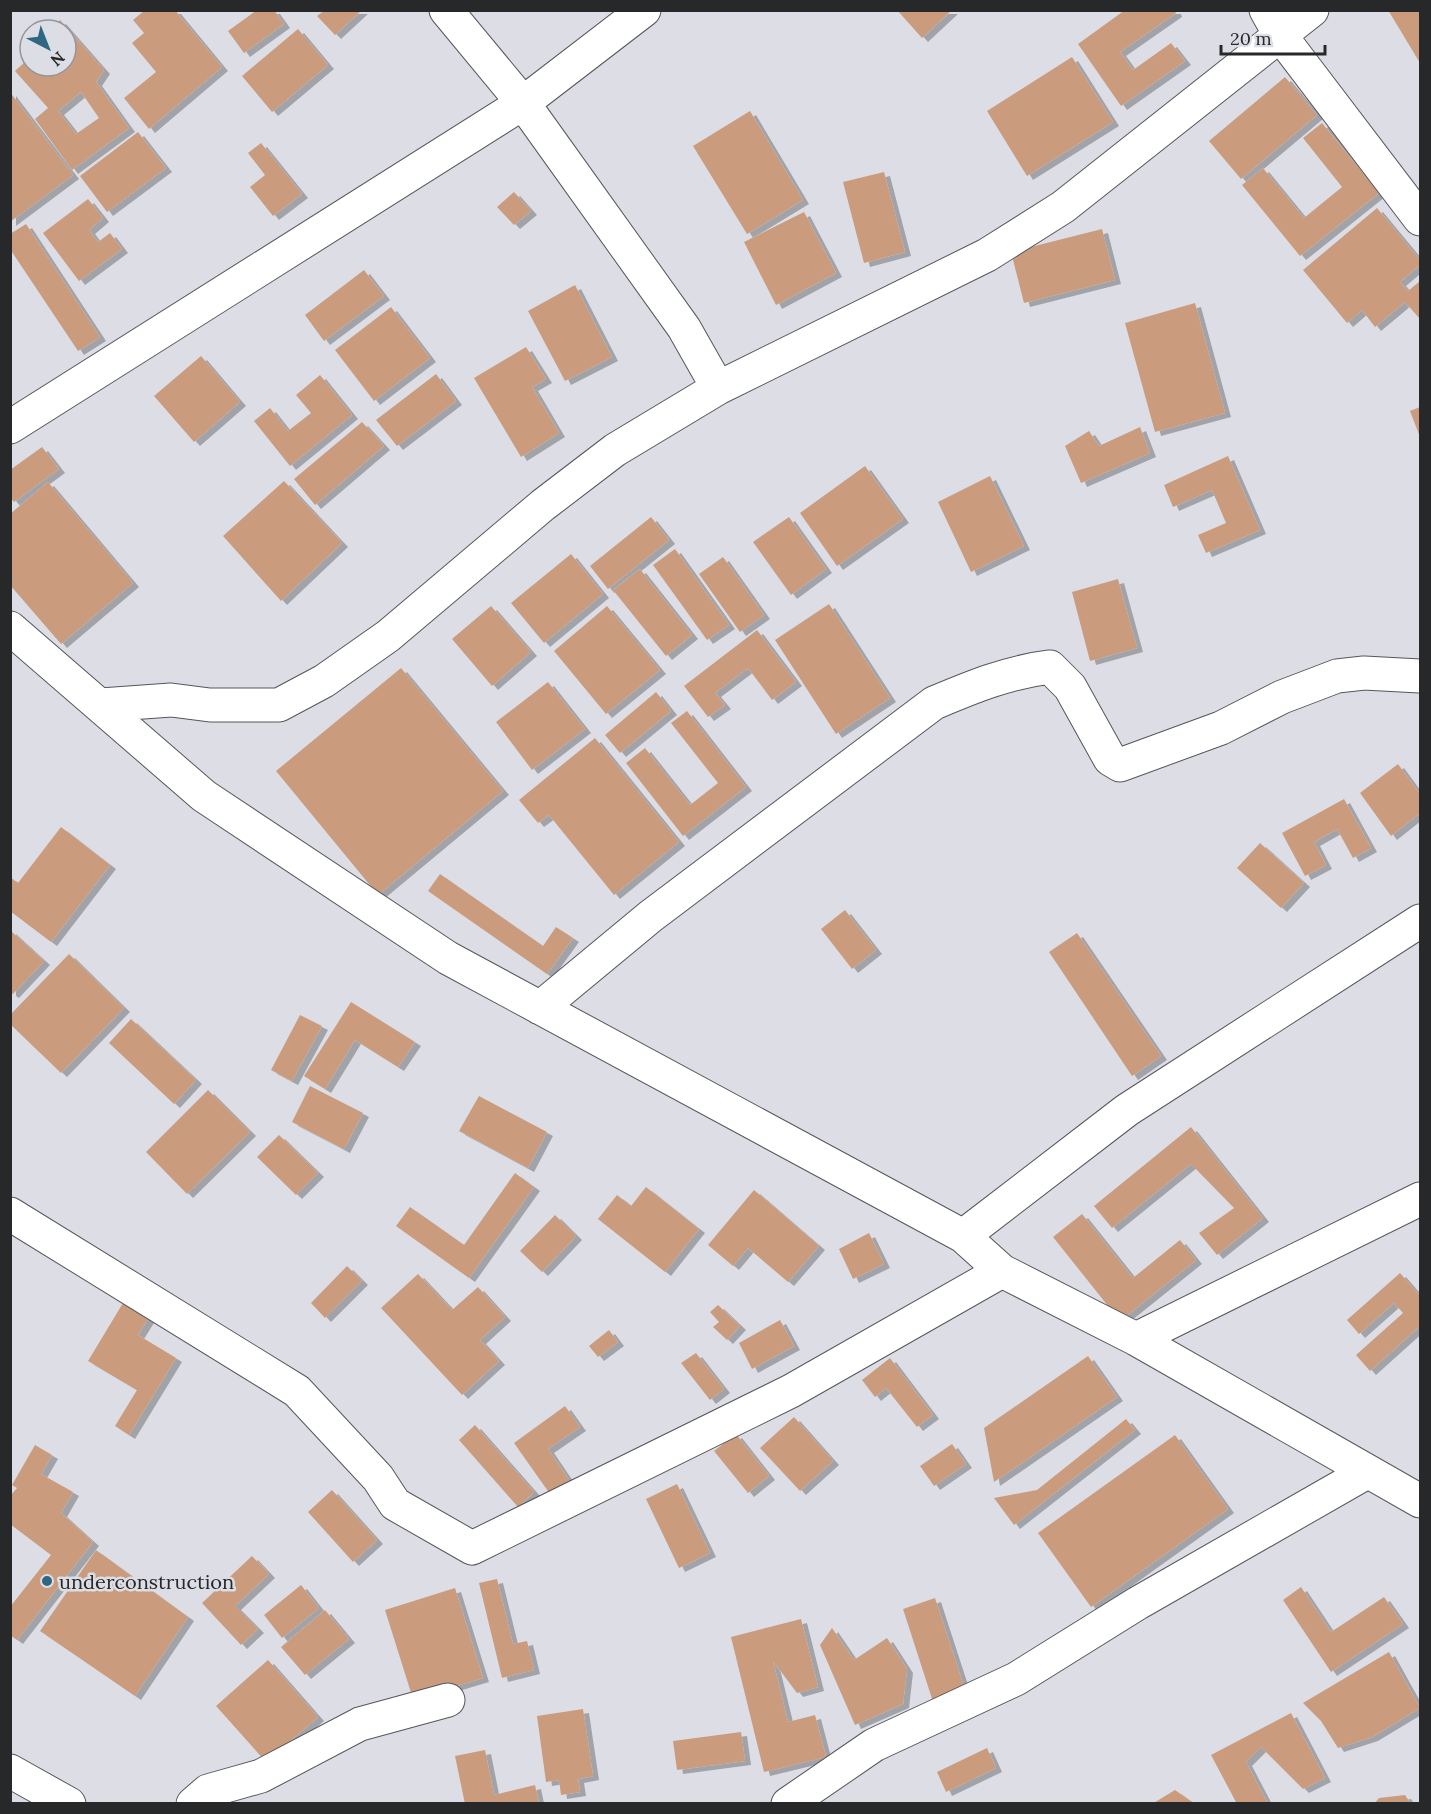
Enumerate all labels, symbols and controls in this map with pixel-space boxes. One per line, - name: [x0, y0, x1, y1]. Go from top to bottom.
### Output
- north arrow: [18, 18, 78, 78]
- scale bar: [1221, 18, 1324, 56]
- text: 20 m: [1230, 27, 1272, 50]
- text: N: [47, 48, 69, 71]
- place label: underconstruction: [59, 1569, 234, 1594]
- marker: underconstruction: [40, 1574, 54, 1588]

